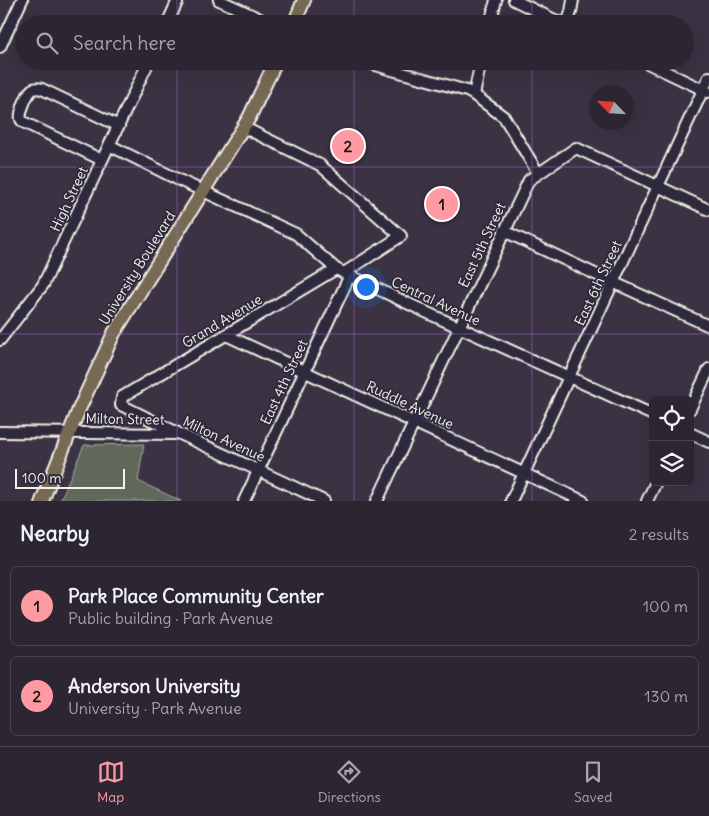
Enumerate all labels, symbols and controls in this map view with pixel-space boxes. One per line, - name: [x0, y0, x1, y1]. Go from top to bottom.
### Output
- search box: [15, 15, 694, 70]
- icon: search: [33, 29, 61, 57]
- text: Search here: [73, 31, 176, 55]
- north arrow: [589, 85, 634, 130]
- pin: 2: [332, 127, 364, 165]
- street label: High Street: [46, 163, 92, 234]
- pin: 1: [426, 185, 458, 223]
- street label: East 5th Street: [454, 199, 510, 290]
- street label: University Boulevard: [95, 208, 179, 328]
- street label: East 6th Street: [570, 237, 626, 329]
- street label: Central Avenue: [389, 273, 483, 329]
- your location: [353, 274, 379, 300]
- street label: Grand Avenue: [179, 290, 265, 352]
- street label: East 4th Street: [256, 336, 312, 428]
- street label: Ruddle Avenue: [363, 377, 457, 433]
- map controls: [649, 396, 694, 486]
- button: locate: [649, 396, 694, 441]
- street label: Milton Street: [85, 409, 165, 429]
- street label: Milton Avenue: [180, 412, 268, 466]
- button: layers: [649, 441, 694, 486]
- scale bar: [15, 466, 125, 489]
- text: 100 m: [22, 469, 62, 487]
- text: Nearby: [20, 520, 90, 547]
- text: 2 results: [629, 524, 689, 544]
- text: Park Place Community Center: [68, 584, 324, 608]
- text: 1: [34, 596, 40, 616]
- text: 100 m: [643, 596, 688, 616]
- text: Public building · Park Avenue: [68, 608, 273, 628]
- text: Anderson University: [68, 674, 240, 698]
- text: 2: [33, 686, 41, 706]
- text: 130 m: [644, 686, 688, 706]
- text: University · Park Avenue: [68, 698, 242, 718]
- tab: Map: [97, 758, 125, 806]
- tab: Directions: [318, 758, 381, 806]
- tab: Saved: [574, 758, 612, 806]

